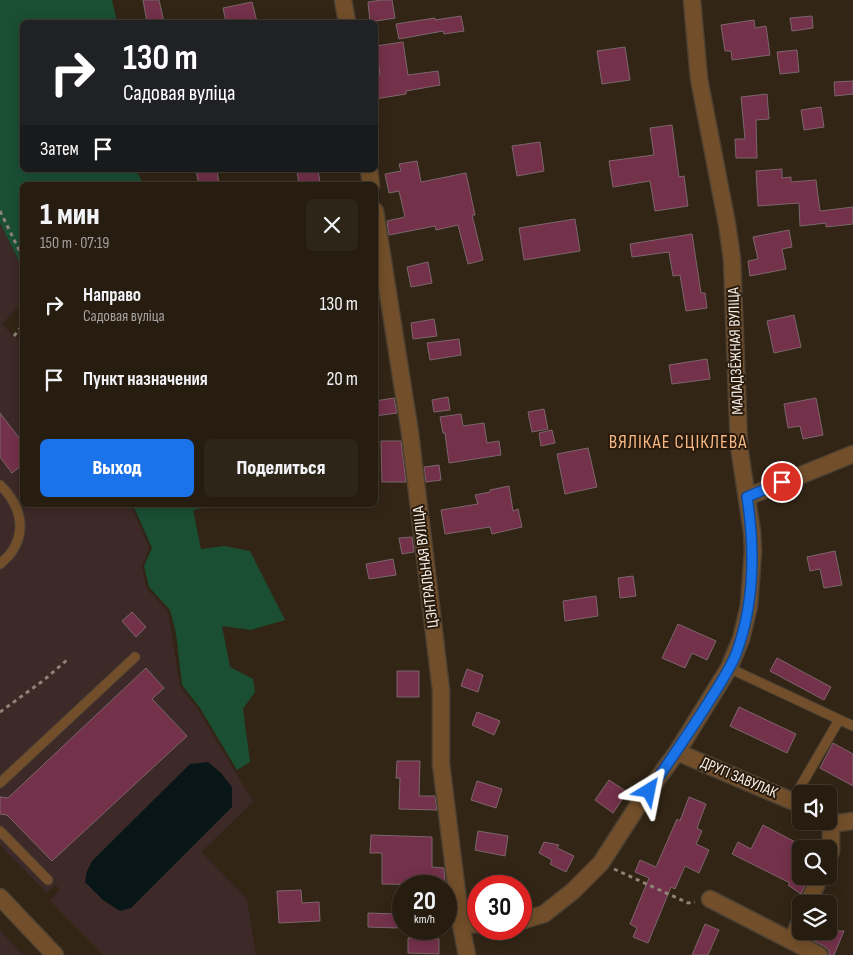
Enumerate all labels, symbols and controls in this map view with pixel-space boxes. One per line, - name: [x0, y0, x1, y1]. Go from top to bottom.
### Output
- text: 130 m: [123, 37, 198, 80]
- icon: right: [40, 40, 105, 105]
- text: Садовая вуліца: [123, 80, 235, 107]
- icon: arrive: [89, 135, 117, 163]
- text: Затем: [40, 138, 79, 161]
- text: 1 мин: [40, 197, 100, 233]
- button: close: [306, 199, 358, 251]
- text: 150 m · 07:19: [40, 234, 109, 253]
- text: Направо: [83, 284, 141, 307]
- street label: МАЛАДЗЁЖНАЯ ВУЛІЦА: [724, 287, 748, 415]
- icon: right: [40, 291, 68, 319]
- text: 130 m: [320, 293, 358, 316]
- text: Садовая вуліца: [83, 307, 165, 326]
- icon: arrive: [40, 366, 68, 394]
- text: Пункт назначения: [83, 368, 208, 391]
- text: 20 m: [326, 368, 358, 391]
- district label: ВЯЛІКАЕ СЦІКЛЕВА: [609, 431, 747, 454]
- button: Выход: [40, 439, 194, 497]
- button: Поделиться: [204, 439, 358, 497]
- pin: [761, 461, 803, 503]
- icon: arrive: [768, 468, 796, 496]
- street label: ЦЭНТРАЛЬНАЯ ВУЛІЦА: [409, 505, 443, 629]
- street label: ДРУГІ ЗАВУЛАК: [698, 753, 781, 803]
- position arrow: [622, 764, 674, 816]
- map controls: [792, 785, 837, 940]
- button: sound: [792, 785, 837, 830]
- button: search: [792, 840, 837, 885]
- speed limit sign: 30: [467, 875, 532, 940]
- text: 20: [413, 886, 436, 917]
- button: layers: [792, 895, 837, 940]
- text: km/h: [414, 912, 435, 927]

